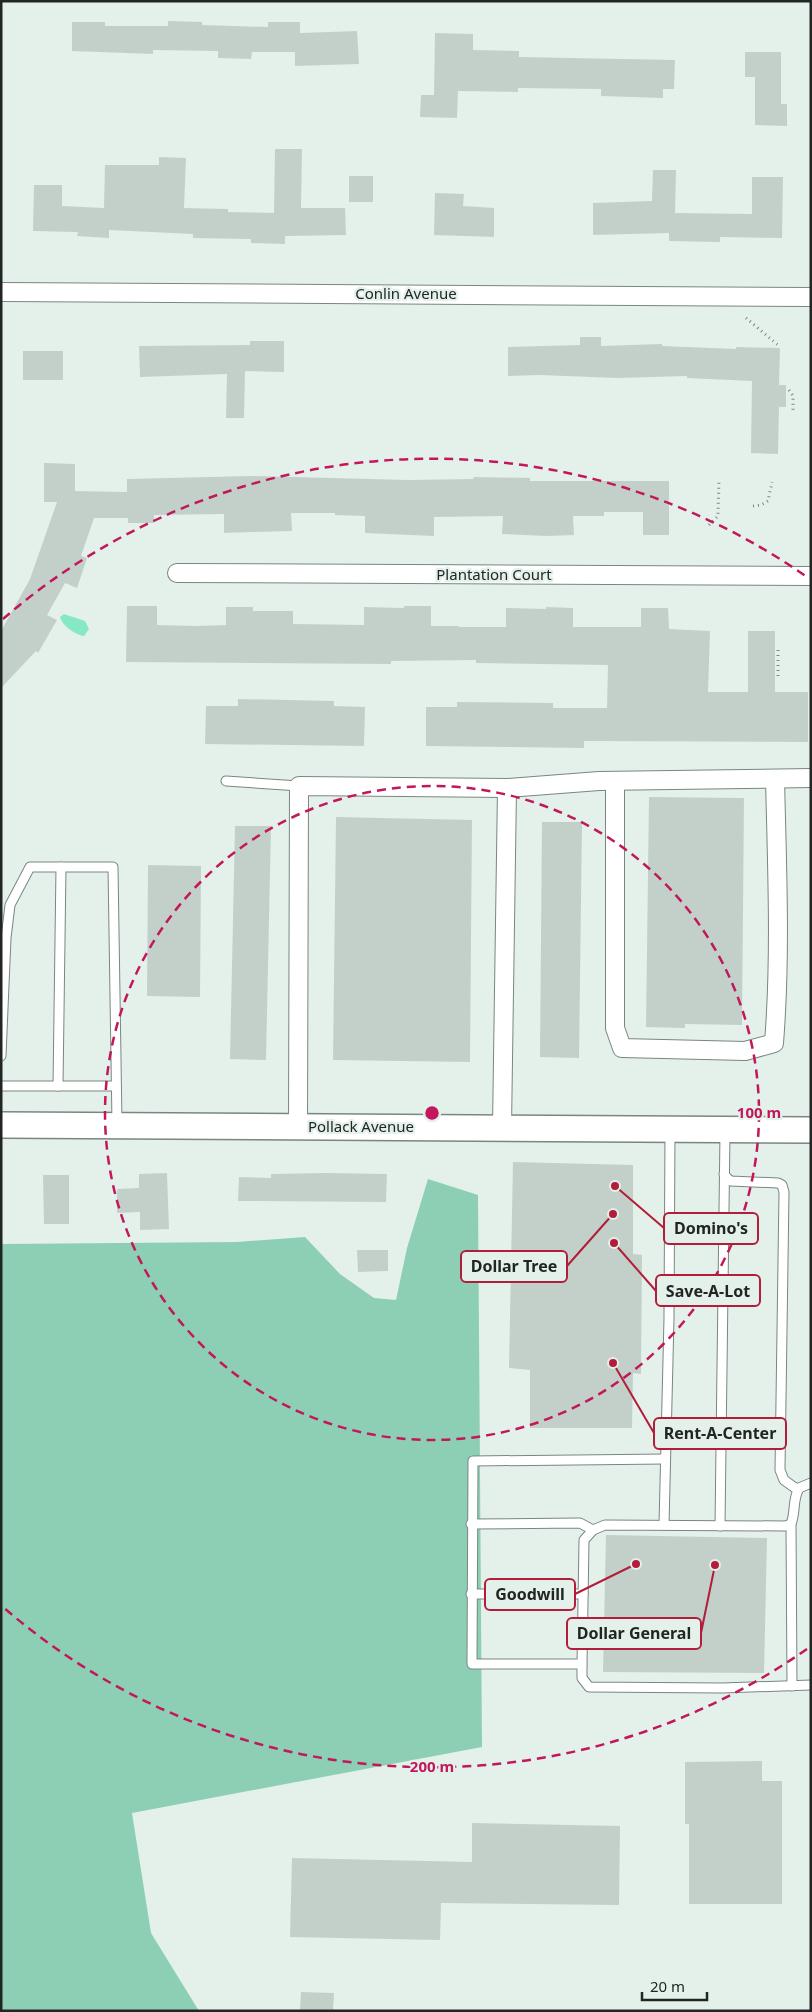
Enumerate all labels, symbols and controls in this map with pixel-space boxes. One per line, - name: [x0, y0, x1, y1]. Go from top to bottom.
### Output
- street label: Conlin Avenue: [355, 283, 457, 303]
- street label: Plantation Court: [436, 564, 552, 584]
- text: 100 m: [737, 1102, 781, 1122]
- centre of rings: [423, 1104, 441, 1122]
- street label: Pollack Avenue: [308, 1116, 414, 1136]
- callout: Domino's: [664, 1213, 758, 1244]
- text: Domino's: [674, 1217, 748, 1239]
- callout: Dollar Tree: [461, 1251, 567, 1282]
- text: Dollar Tree: [471, 1255, 557, 1277]
- callout: Save-A-Lot: [656, 1275, 760, 1306]
- text: Save-A-Lot: [666, 1280, 750, 1302]
- callout: Rent-A-Center: [654, 1418, 786, 1449]
- text: Rent-A-Center: [664, 1422, 776, 1444]
- callout: Goodwill: [485, 1579, 575, 1610]
- text: Goodwill: [495, 1583, 565, 1605]
- callout: Dollar General: [567, 1618, 701, 1649]
- text: Dollar General: [577, 1622, 691, 1644]
- text: 200 m: [410, 1756, 454, 1776]
- scale bar: [642, 1970, 707, 2002]
- text: 20 m: [650, 1976, 685, 1996]

